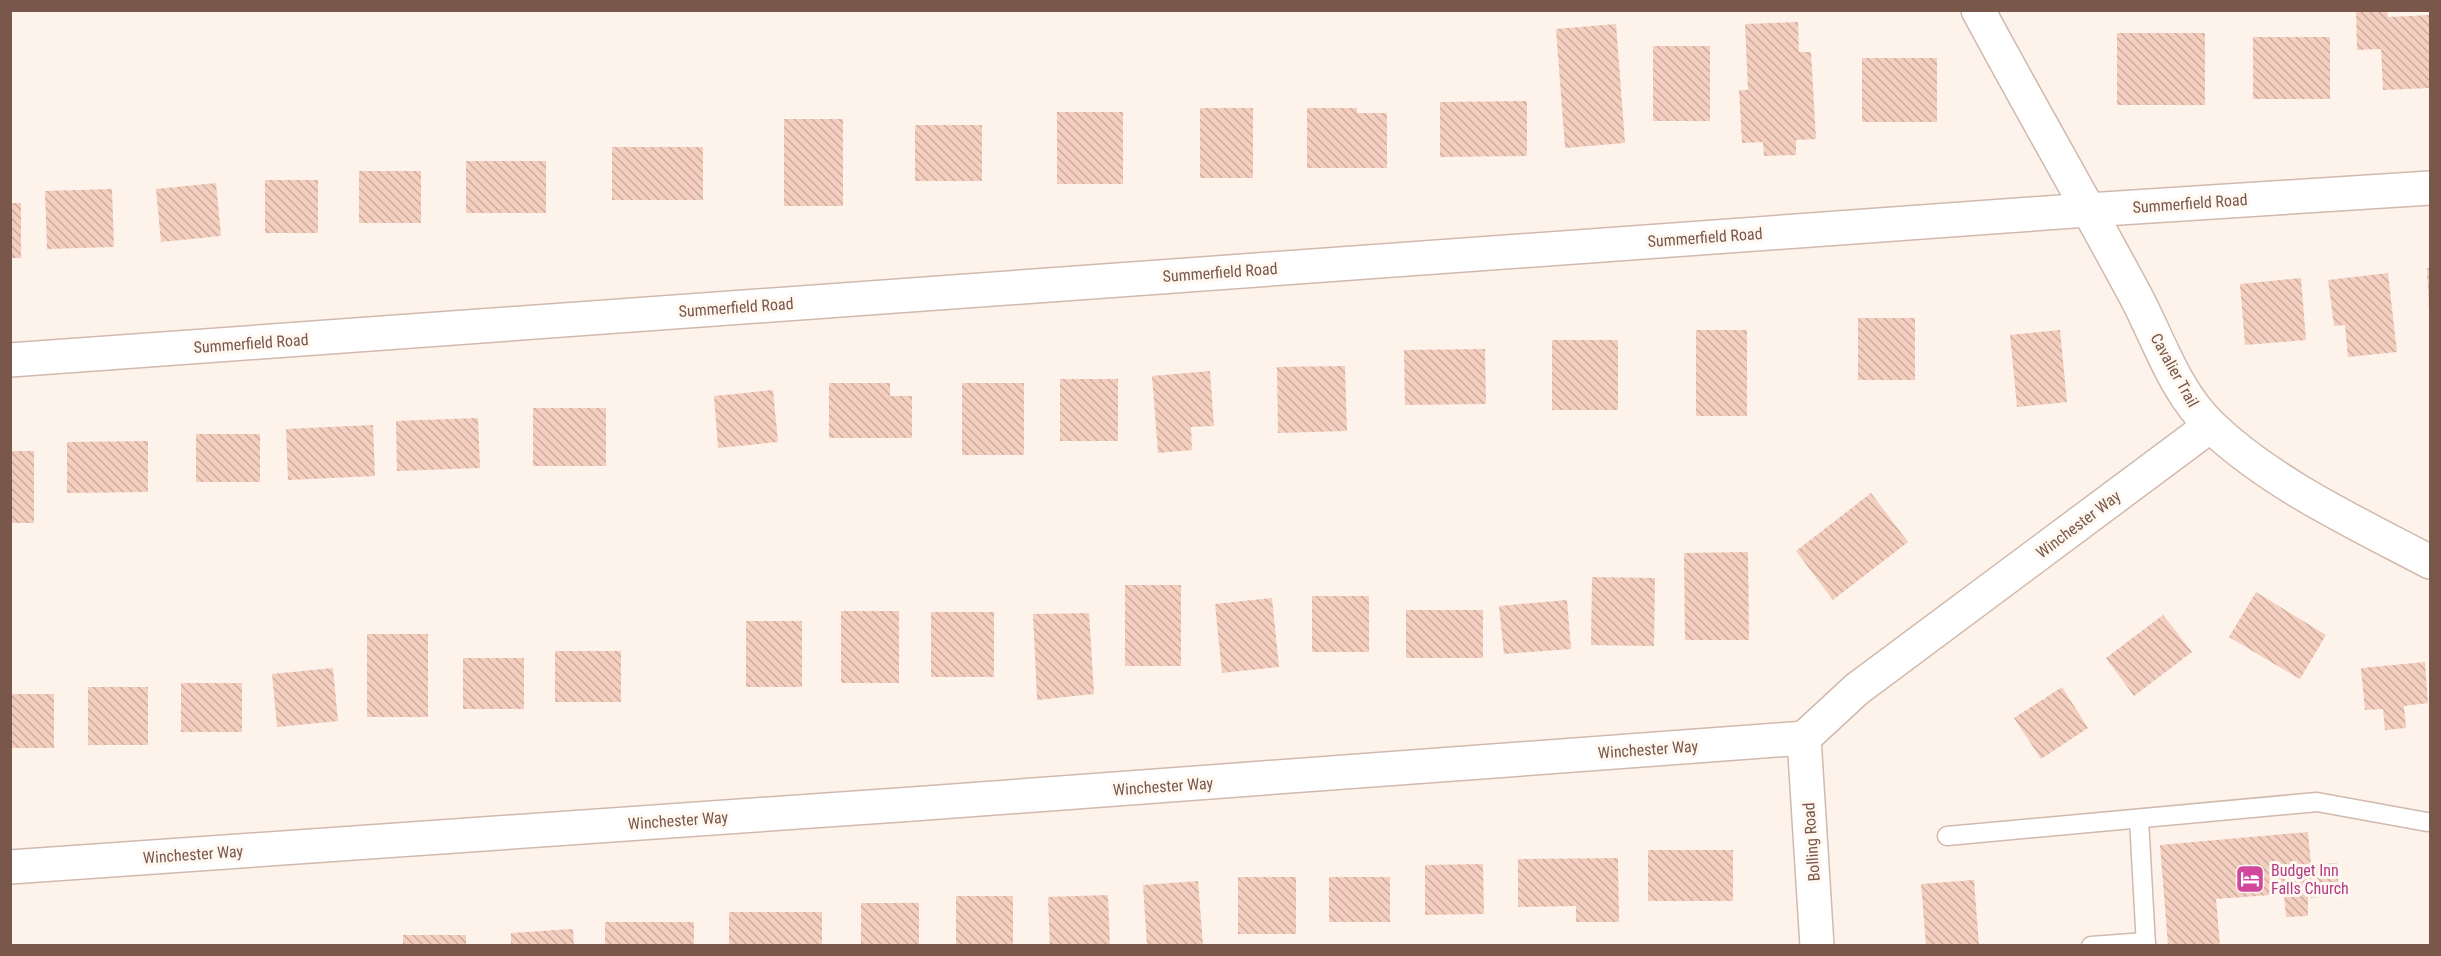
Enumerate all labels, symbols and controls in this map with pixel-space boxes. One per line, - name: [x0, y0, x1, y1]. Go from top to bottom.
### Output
- street label: Summerfield Road: [2132, 190, 2248, 217]
- street label: Summerfield Road: [1647, 224, 1763, 251]
- street label: Summerfield Road: [1162, 259, 1278, 286]
- street label: Summerfield Road: [678, 294, 794, 321]
- street label: Summerfield Road: [193, 330, 309, 357]
- street label: Cavalier Trail: [2147, 330, 2203, 410]
- street label: Winchester Way: [2032, 486, 2124, 562]
- street label: Winchester Way: [1597, 736, 1699, 762]
- street label: Winchester Way: [1112, 773, 1214, 799]
- street label: Bolling Road: [1799, 802, 1824, 882]
- street label: Winchester Way: [627, 807, 729, 833]
- street label: Winchester Way: [142, 841, 244, 867]
- place label: Budget Inn Falls Church: [2271, 861, 2349, 898]
- hotel icon: Budget Inn Falls Church: [2234, 863, 2266, 895]

